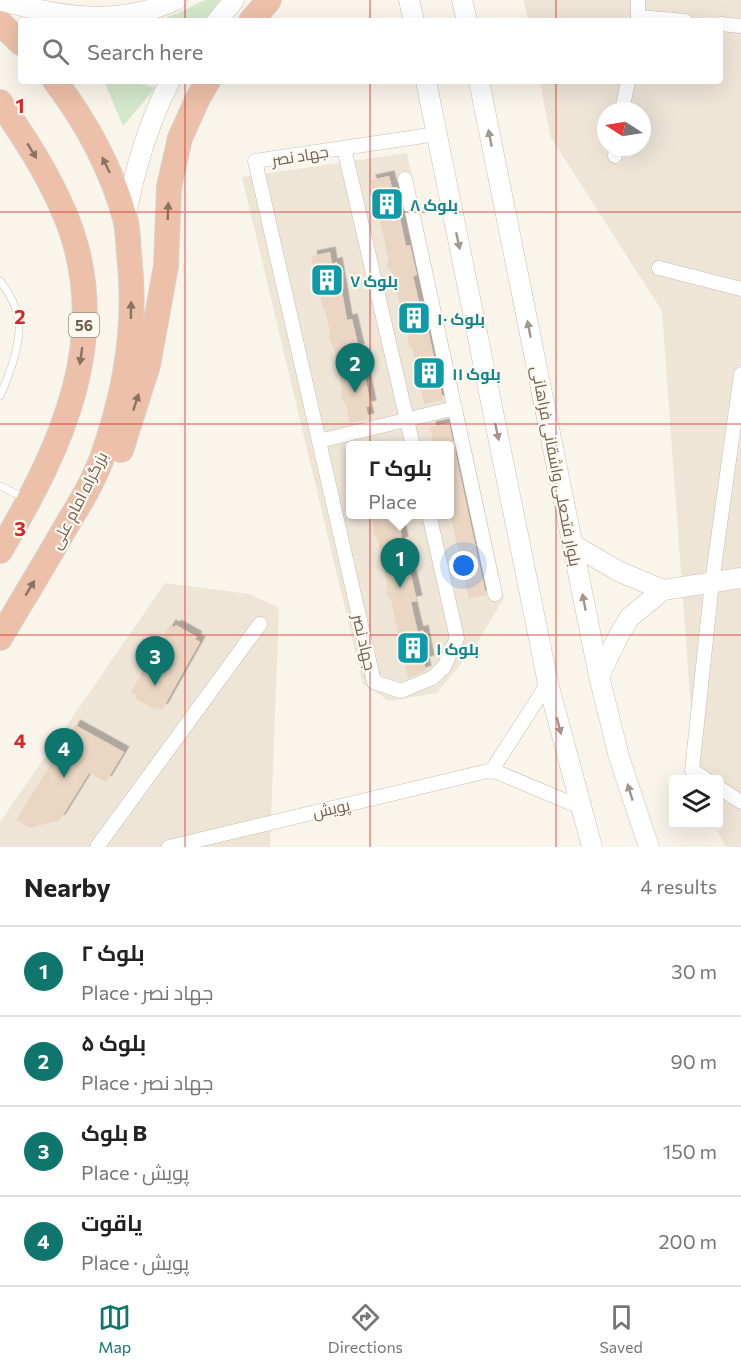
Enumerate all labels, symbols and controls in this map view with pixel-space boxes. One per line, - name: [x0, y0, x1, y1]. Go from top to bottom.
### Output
- search box: [18, 18, 723, 84]
- icon: search: [39, 35, 72, 68]
- text: Search here: [87, 38, 203, 65]
- text: 1: [15, 93, 25, 117]
- north arrow: [597, 102, 651, 156]
- one-way arrow: [485, 128, 494, 147]
- street label: جهاد نصر: [269, 141, 330, 171]
- one-way arrow: [27, 143, 38, 159]
- one-way arrow: [101, 157, 110, 174]
- building icon: بلوک ۸: [369, 186, 405, 222]
- place label: بلوک ۸: [410, 195, 458, 215]
- one-way arrow: [163, 201, 172, 220]
- one-way arrow: [454, 232, 464, 251]
- building icon: بلوک ۷: [309, 262, 345, 298]
- place label: بلوک ۷: [350, 271, 398, 291]
- one-way arrow: [126, 300, 136, 319]
- building icon: بلوک ۱۰: [396, 300, 432, 336]
- text: 2: [14, 304, 26, 328]
- place label: بلوک ۱۰: [437, 309, 485, 329]
- road number: 56: [69, 313, 99, 337]
- one-way arrow: [524, 319, 533, 338]
- pin: 2: [336, 344, 374, 393]
- one-way arrow: [76, 346, 85, 365]
- building icon: بلوک ۱۱: [411, 355, 447, 391]
- place label: بلوک ۱۱: [452, 364, 501, 384]
- street label: بلوار فتحعلی واشقانی فراهانی: [526, 364, 586, 568]
- one-way arrow: [132, 393, 141, 411]
- one-way arrow: [493, 423, 503, 442]
- popup: [346, 441, 454, 519]
- street label: بزرگراه امام علی: [45, 448, 113, 553]
- text: بلوک ۲: [368, 454, 432, 481]
- text: Place: [368, 489, 417, 513]
- text: 3: [14, 516, 26, 540]
- pin: 1: [380, 538, 420, 588]
- your location: [449, 551, 478, 580]
- one-way arrow: [25, 579, 35, 596]
- one-way arrow: [579, 593, 588, 612]
- street label: جهاد نصر: [347, 611, 381, 672]
- building icon: بلوک ۱: [395, 630, 431, 666]
- pin: 3: [136, 636, 174, 686]
- place label: بلوک ۱: [436, 639, 479, 659]
- one-way arrow: [555, 717, 565, 735]
- text: 4: [14, 728, 26, 752]
- pin: 4: [44, 728, 84, 778]
- map controls: [669, 775, 723, 829]
- button: layers: [669, 775, 723, 829]
- one-way arrow: [625, 783, 634, 801]
- street label: پویش: [310, 794, 353, 824]
- text: Nearby: [24, 871, 111, 902]
- text: 4 results: [640, 874, 717, 898]
- text: بلوک ۲: [81, 939, 145, 966]
- text: 1: [39, 959, 48, 983]
- text: 30 m: [671, 959, 717, 983]
- text: Place · جهاد نصر: [81, 980, 213, 1004]
- text: بلوک ۵: [81, 1029, 146, 1056]
- text: 2: [38, 1049, 49, 1073]
- text: 90 m: [671, 1049, 717, 1073]
- text: Place · جهاد نصر: [81, 1070, 213, 1094]
- text: بلوک B: [81, 1119, 147, 1146]
- text: 3: [38, 1139, 49, 1163]
- text: 150 m: [663, 1139, 717, 1163]
- text: Place · پویش: [81, 1160, 189, 1184]
- text: یاقوت: [81, 1209, 142, 1236]
- text: 4: [37, 1229, 50, 1253]
- text: 200 m: [659, 1229, 717, 1253]
- text: Place · پویش: [81, 1250, 189, 1274]
- tab: Map: [98, 1301, 131, 1356]
- tab: Directions: [328, 1301, 403, 1356]
- tab: Saved: [599, 1301, 643, 1356]

